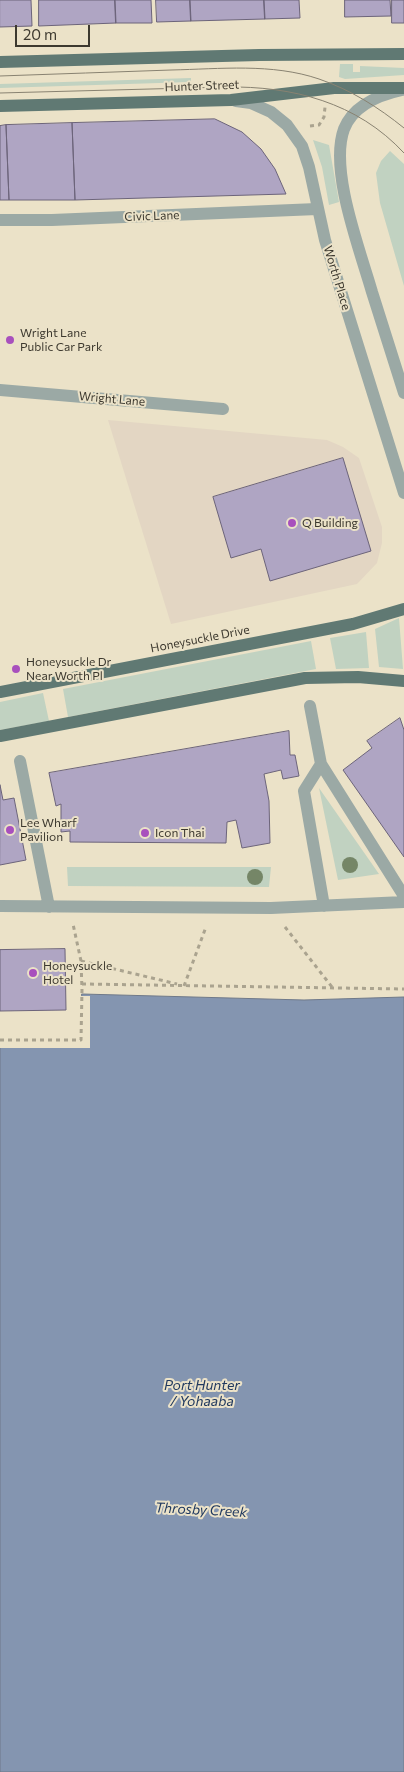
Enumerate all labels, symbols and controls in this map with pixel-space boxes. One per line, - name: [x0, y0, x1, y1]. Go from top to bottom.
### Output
- scale bar: [18, 15, 92, 47]
- text: 20 m: [23, 25, 57, 43]
- street label: Hunter Street: [164, 78, 240, 94]
- street label: Civic Lane: [124, 208, 180, 224]
- street label: Worth Place: [320, 244, 354, 312]
- place label: Wright Lane Public Car Park: [20, 326, 102, 354]
- marker: Wright Lane Public Car Park: [4, 334, 16, 346]
- street label: Wright Lane: [78, 389, 146, 409]
- place label: Q Building: [302, 516, 358, 530]
- marker: Q Building: [286, 517, 298, 529]
- street label: Honeysuckle Drive: [149, 622, 251, 656]
- place label: Honeysuckle Dr Near Worth Pl: [26, 655, 111, 683]
- marker: Honeysuckle Dr Near Worth Pl: [10, 663, 22, 675]
- place label: Lee Wharf Pavilion: [20, 816, 77, 844]
- marker: Lee Wharf Pavilion: [4, 824, 16, 836]
- place label: Icon Thai: [155, 826, 205, 840]
- marker: Icon Thai: [139, 827, 151, 839]
- place label: Honeysuckle Hotel: [43, 959, 112, 987]
- marker: Honeysuckle Hotel: [27, 967, 39, 979]
- water label: Port Hunter / Yohaaba: [164, 1377, 240, 1410]
- water label: Throsby Creek: [155, 1499, 247, 1521]

